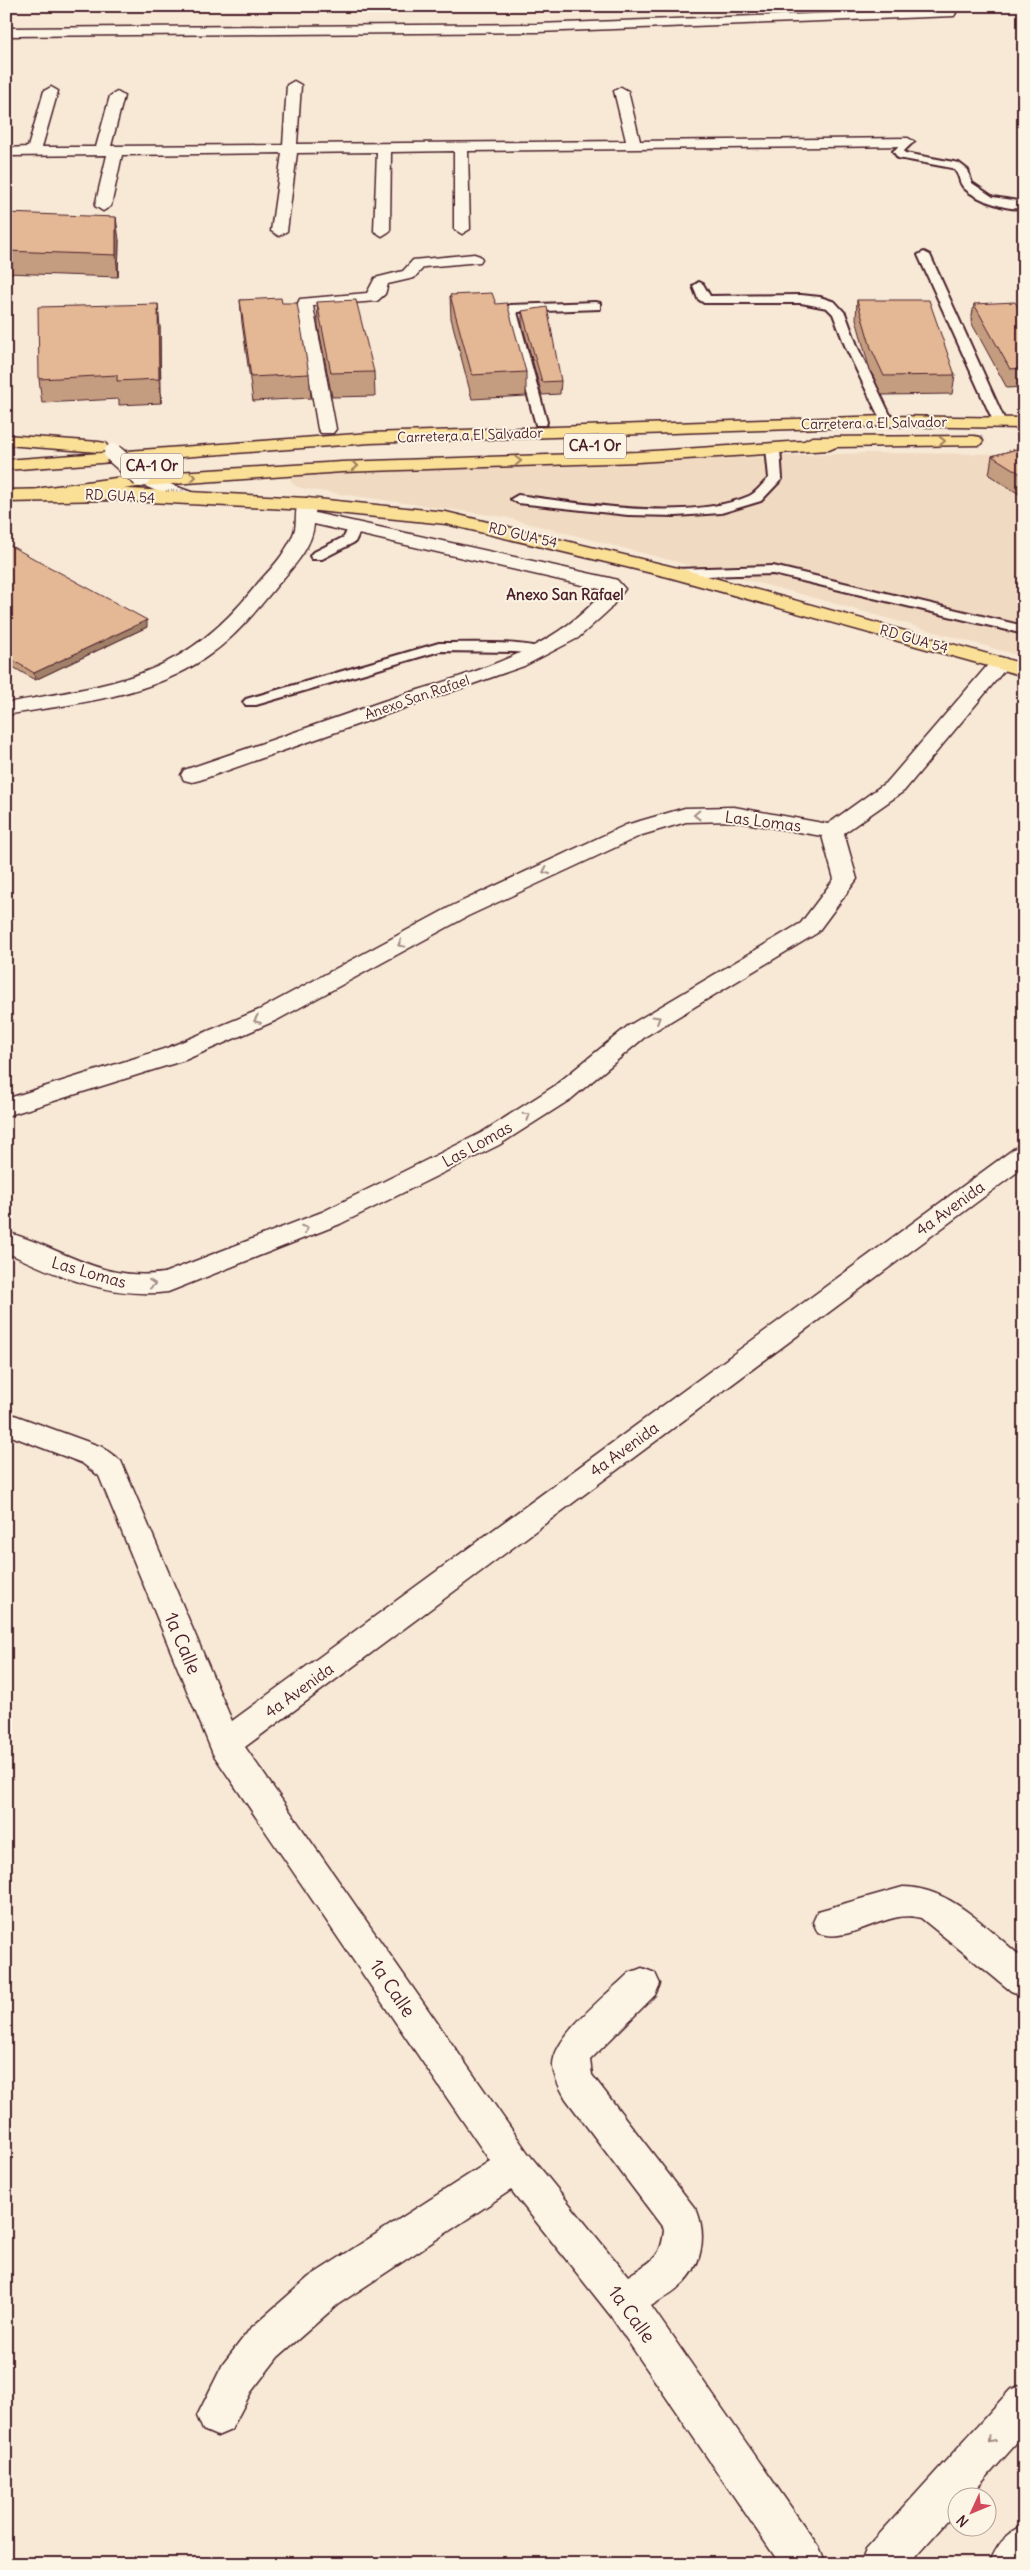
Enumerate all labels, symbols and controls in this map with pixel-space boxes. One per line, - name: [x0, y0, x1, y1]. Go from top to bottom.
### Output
- street label: Carretera a El Salvador: [801, 413, 947, 433]
- street label: Carretera a El Salvador: [397, 423, 544, 447]
- road number: CA-1 Or: [564, 434, 626, 458]
- one-way arrow: [938, 436, 946, 446]
- road number: CA-1 Or: [121, 454, 183, 478]
- one-way arrow: [514, 456, 522, 466]
- one-way arrow: [352, 461, 360, 472]
- one-way arrow: [189, 472, 197, 483]
- street label: RD GUA 54: [84, 485, 156, 507]
- street label: RD GUA 54: [487, 518, 559, 552]
- district label: Anexo San Rafael: [506, 585, 624, 604]
- street label: RD GUA 54: [878, 621, 950, 657]
- street label: Anexo San Rafael: [362, 671, 472, 723]
- street label: Las Lomas: [724, 806, 802, 836]
- one-way arrow: [693, 810, 701, 820]
- one-way arrow: [542, 864, 551, 875]
- one-way arrow: [397, 937, 406, 947]
- one-way arrow: [253, 1013, 262, 1024]
- one-way arrow: [651, 1015, 660, 1025]
- one-way arrow: [522, 1112, 531, 1122]
- street label: Las Lomas: [439, 1117, 515, 1171]
- street label: 4a Avenida: [912, 1176, 988, 1240]
- one-way arrow: [300, 1225, 308, 1235]
- street label: Las Lomas: [49, 1252, 129, 1292]
- one-way arrow: [148, 1279, 156, 1290]
- street label: 4a Avenida: [586, 1417, 662, 1481]
- street label: 1a Calle: [159, 1608, 207, 1678]
- street label: 4a Avenida: [261, 1658, 337, 1722]
- street label: 1a Calle: [365, 1954, 421, 2022]
- street label: 1a Calle: [603, 2281, 661, 2347]
- one-way arrow: [988, 2435, 997, 2444]
- north arrow: [948, 2488, 998, 2538]
- text: N: [953, 2511, 972, 2531]

